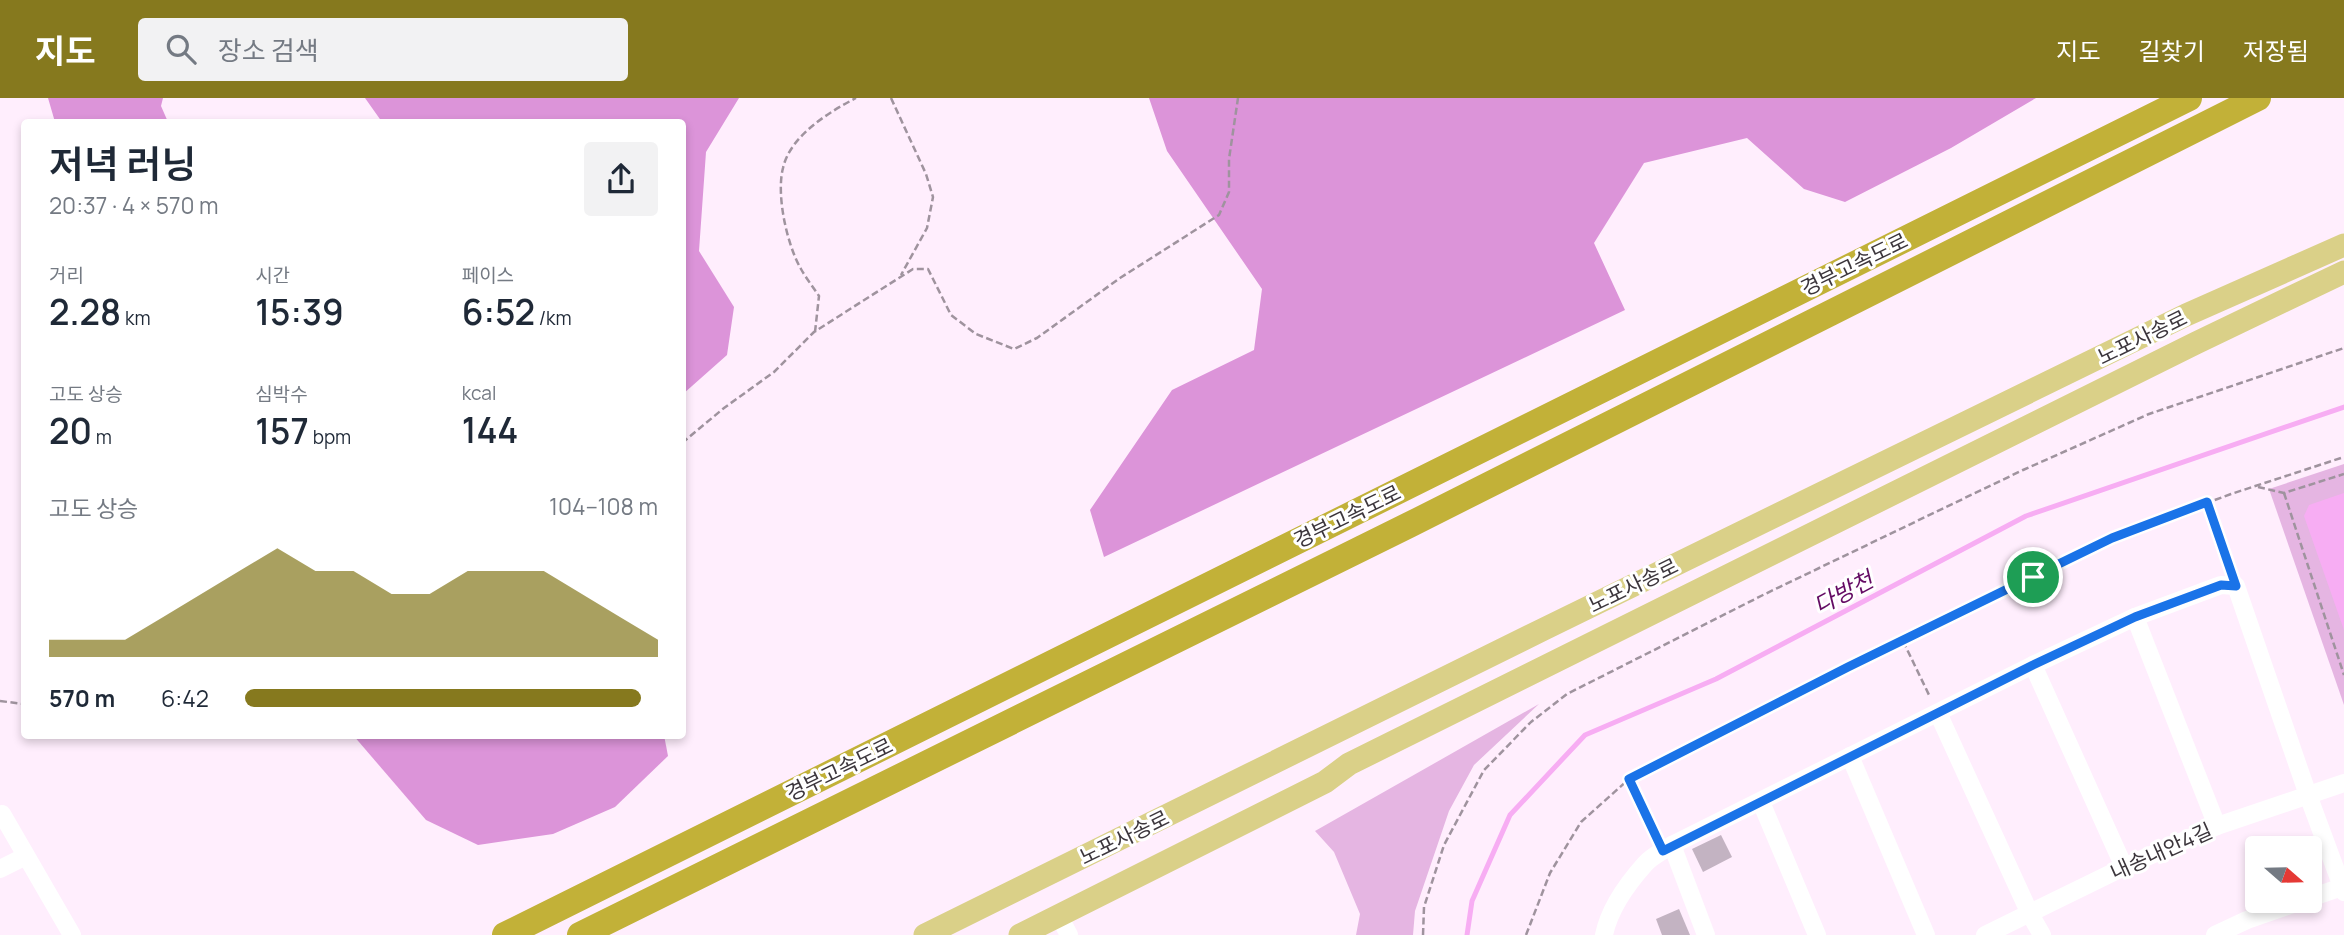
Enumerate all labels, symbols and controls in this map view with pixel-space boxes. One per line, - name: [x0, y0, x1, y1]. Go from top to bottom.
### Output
- search box: [138, 18, 628, 81]
- text: 지도: [35, 28, 96, 73]
- icon: search: [162, 30, 200, 68]
- text: 장소 검색: [218, 32, 319, 68]
- text: 지도: [2056, 34, 2101, 67]
- text: 길찾기: [2139, 34, 2205, 67]
- text: 저장됨: [2243, 34, 2309, 67]
- text: 저녁 러닝: [49, 137, 196, 189]
- button: share: [584, 142, 658, 216]
- text: 20:37 · 4 × 570 m: [49, 189, 219, 221]
- street label: 경부고속도로: [1796, 226, 1912, 302]
- text: 거리: [49, 262, 84, 288]
- text: 시간: [255, 262, 290, 288]
- text: 페이스: [462, 262, 514, 288]
- text: 2.28: [49, 288, 121, 336]
- text: 15:39: [255, 288, 344, 336]
- text: 6:52: [462, 288, 535, 336]
- street label: 노포사송로: [2092, 303, 2192, 371]
- text: km: [121, 305, 151, 331]
- text: /km: [535, 305, 572, 331]
- text: kcal: [462, 380, 496, 406]
- text: 고도 상승: [49, 381, 123, 407]
- text: 심박수: [255, 381, 308, 407]
- text: 144: [462, 406, 518, 454]
- text: 20: [49, 407, 92, 455]
- text: 157: [255, 407, 309, 455]
- text: m: [92, 424, 112, 450]
- text: bpm: [309, 424, 351, 450]
- street label: 경부고속도로: [1289, 478, 1405, 554]
- text: 104–108 m: [549, 490, 658, 522]
- text: 고도 상승: [49, 492, 138, 524]
- pin: [2003, 547, 2063, 607]
- street label: 노포사송로: [1583, 551, 1683, 619]
- icon: arrive: [2014, 558, 2052, 596]
- water label: 다방천: [1807, 562, 1881, 621]
- text: 570 m: [49, 682, 115, 714]
- text: 6:42: [161, 682, 209, 714]
- street label: 경부고속도로: [781, 731, 897, 807]
- street label: 노포사송로: [1074, 803, 1174, 871]
- street label: 내송내안4길: [2106, 816, 2216, 886]
- north arrow: [2245, 836, 2322, 914]
- map controls: [2245, 836, 2322, 913]

